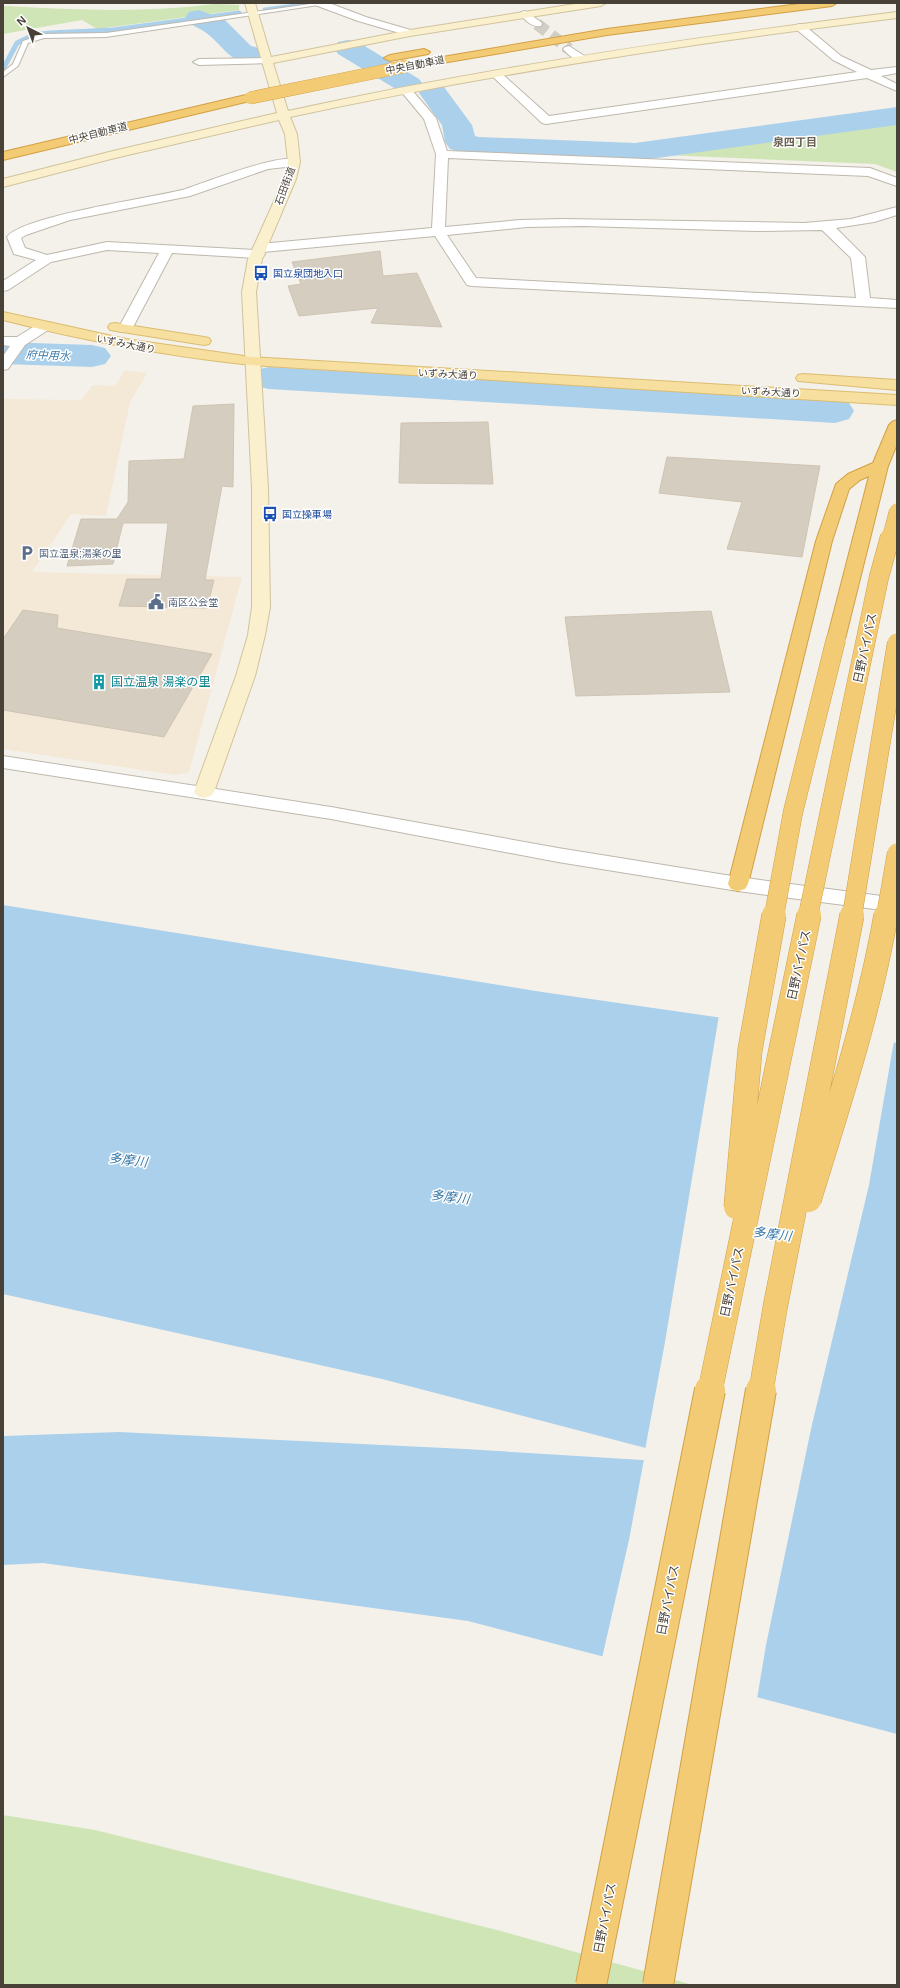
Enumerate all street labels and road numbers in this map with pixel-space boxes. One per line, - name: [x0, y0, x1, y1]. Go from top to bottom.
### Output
- street label: 中央自動車道: [385, 54, 445, 76]
- street label: 中央自動車道: [68, 120, 128, 146]
- street label: 石田街道: [273, 165, 297, 207]
- street label: いずみ大通り: [96, 333, 156, 355]
- street label: いずみ大通り: [418, 367, 478, 381]
- street label: いずみ大通り: [741, 385, 801, 399]
- street label: 日野バイパス: [851, 611, 879, 685]
- street label: 日野バイパス: [785, 928, 813, 1002]
- street label: 日野バイパス: [718, 1245, 746, 1319]
- street label: 日野バイパス: [654, 1563, 682, 1637]
- street label: 日野バイパス: [591, 1881, 619, 1955]

